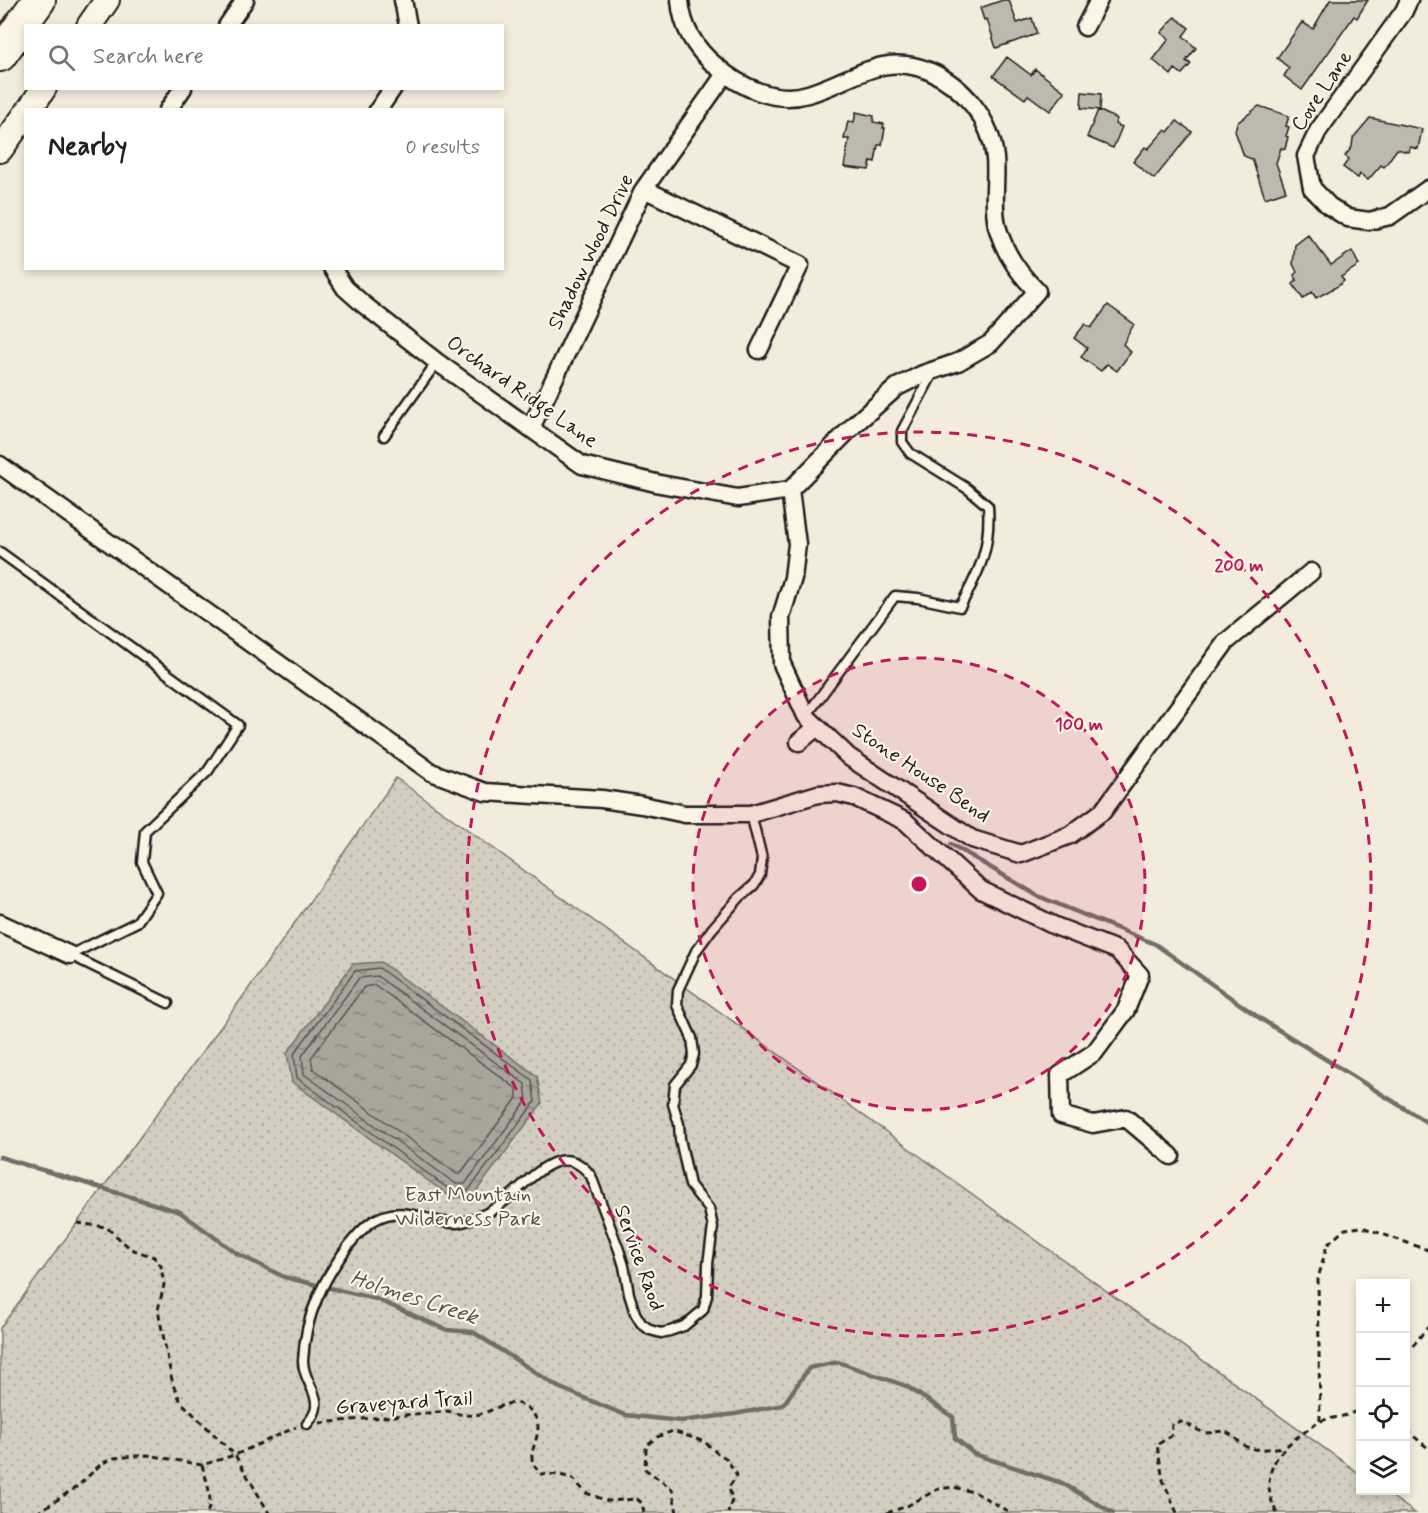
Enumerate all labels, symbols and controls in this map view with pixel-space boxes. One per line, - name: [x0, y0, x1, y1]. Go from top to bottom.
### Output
- search box: [24, 24, 504, 90]
- icon: search: [45, 41, 78, 74]
- text: Search here: [93, 43, 204, 71]
- street label: Cove Lane: [1285, 45, 1359, 137]
- text: Nearby: [48, 130, 127, 164]
- text: 0 results: [406, 134, 480, 161]
- street label: Shadow Wood Drive: [541, 170, 641, 334]
- street label: Orchard Ridge Lane: [440, 329, 603, 456]
- text: 200 m: [1214, 554, 1264, 578]
- text: 100 m: [1055, 713, 1103, 737]
- street label: Stone House Bend: [847, 717, 995, 829]
- centre of rings: [909, 874, 929, 894]
- park label: East Mountain Wilderness Park: [395, 1181, 541, 1233]
- street label: Service Raod: [607, 1201, 671, 1315]
- water label: Holmes Creek: [347, 1264, 483, 1332]
- map controls: [1356, 1279, 1410, 1495]
- button: +: [1356, 1279, 1410, 1333]
- button: −: [1356, 1333, 1410, 1387]
- street label: Graveyard Trail: [335, 1384, 473, 1422]
- button: locate: [1356, 1387, 1410, 1441]
- button: layers: [1356, 1441, 1410, 1495]

